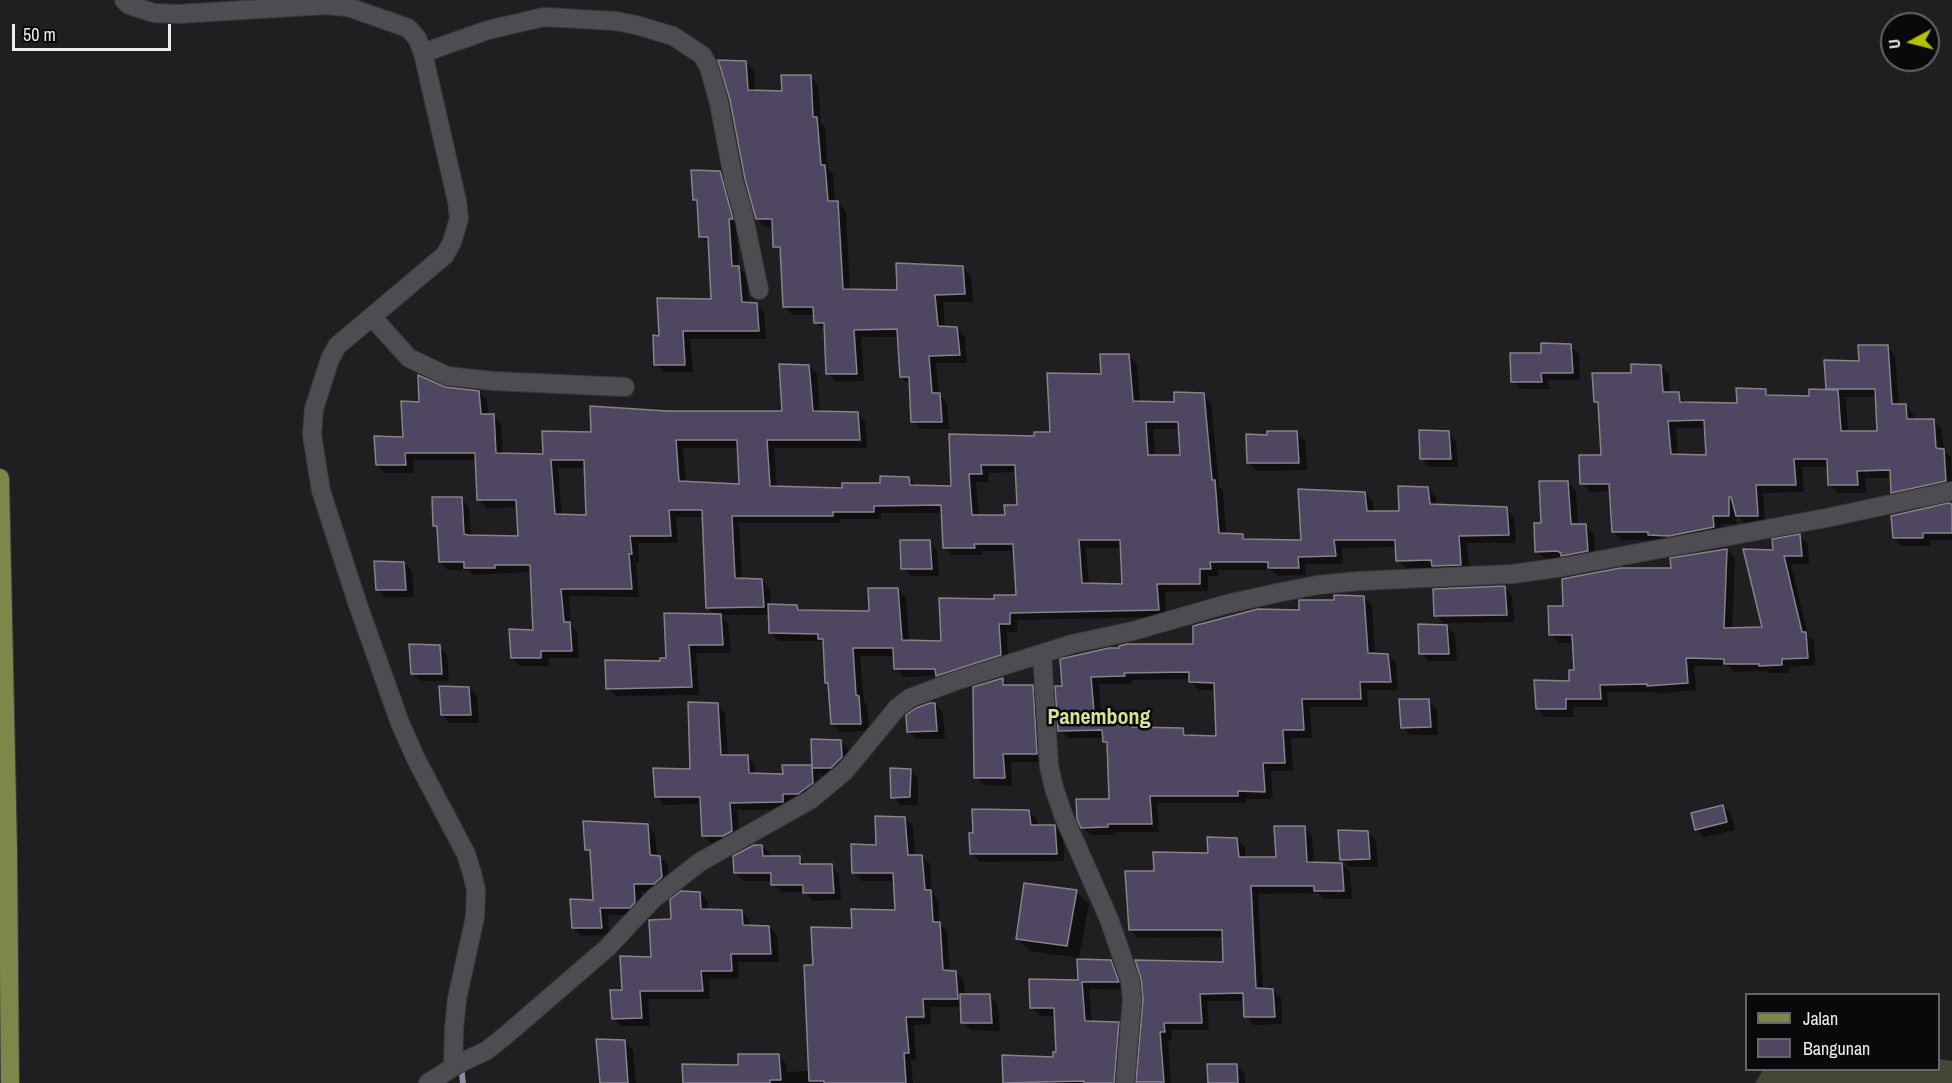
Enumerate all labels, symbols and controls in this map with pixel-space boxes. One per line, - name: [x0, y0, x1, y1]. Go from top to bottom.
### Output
- scale bar: [15, 12, 174, 50]
- north arrow: [1880, 12, 1940, 72]
- text: 50 m: [23, 22, 56, 47]
- text: U: [1883, 38, 1906, 50]
- district label: Panembong: [1047, 705, 1151, 731]
- legend: [1745, 993, 1940, 1071]
- text: Jalan: [1803, 1006, 1838, 1031]
- text: Bangunan: [1803, 1036, 1870, 1061]

